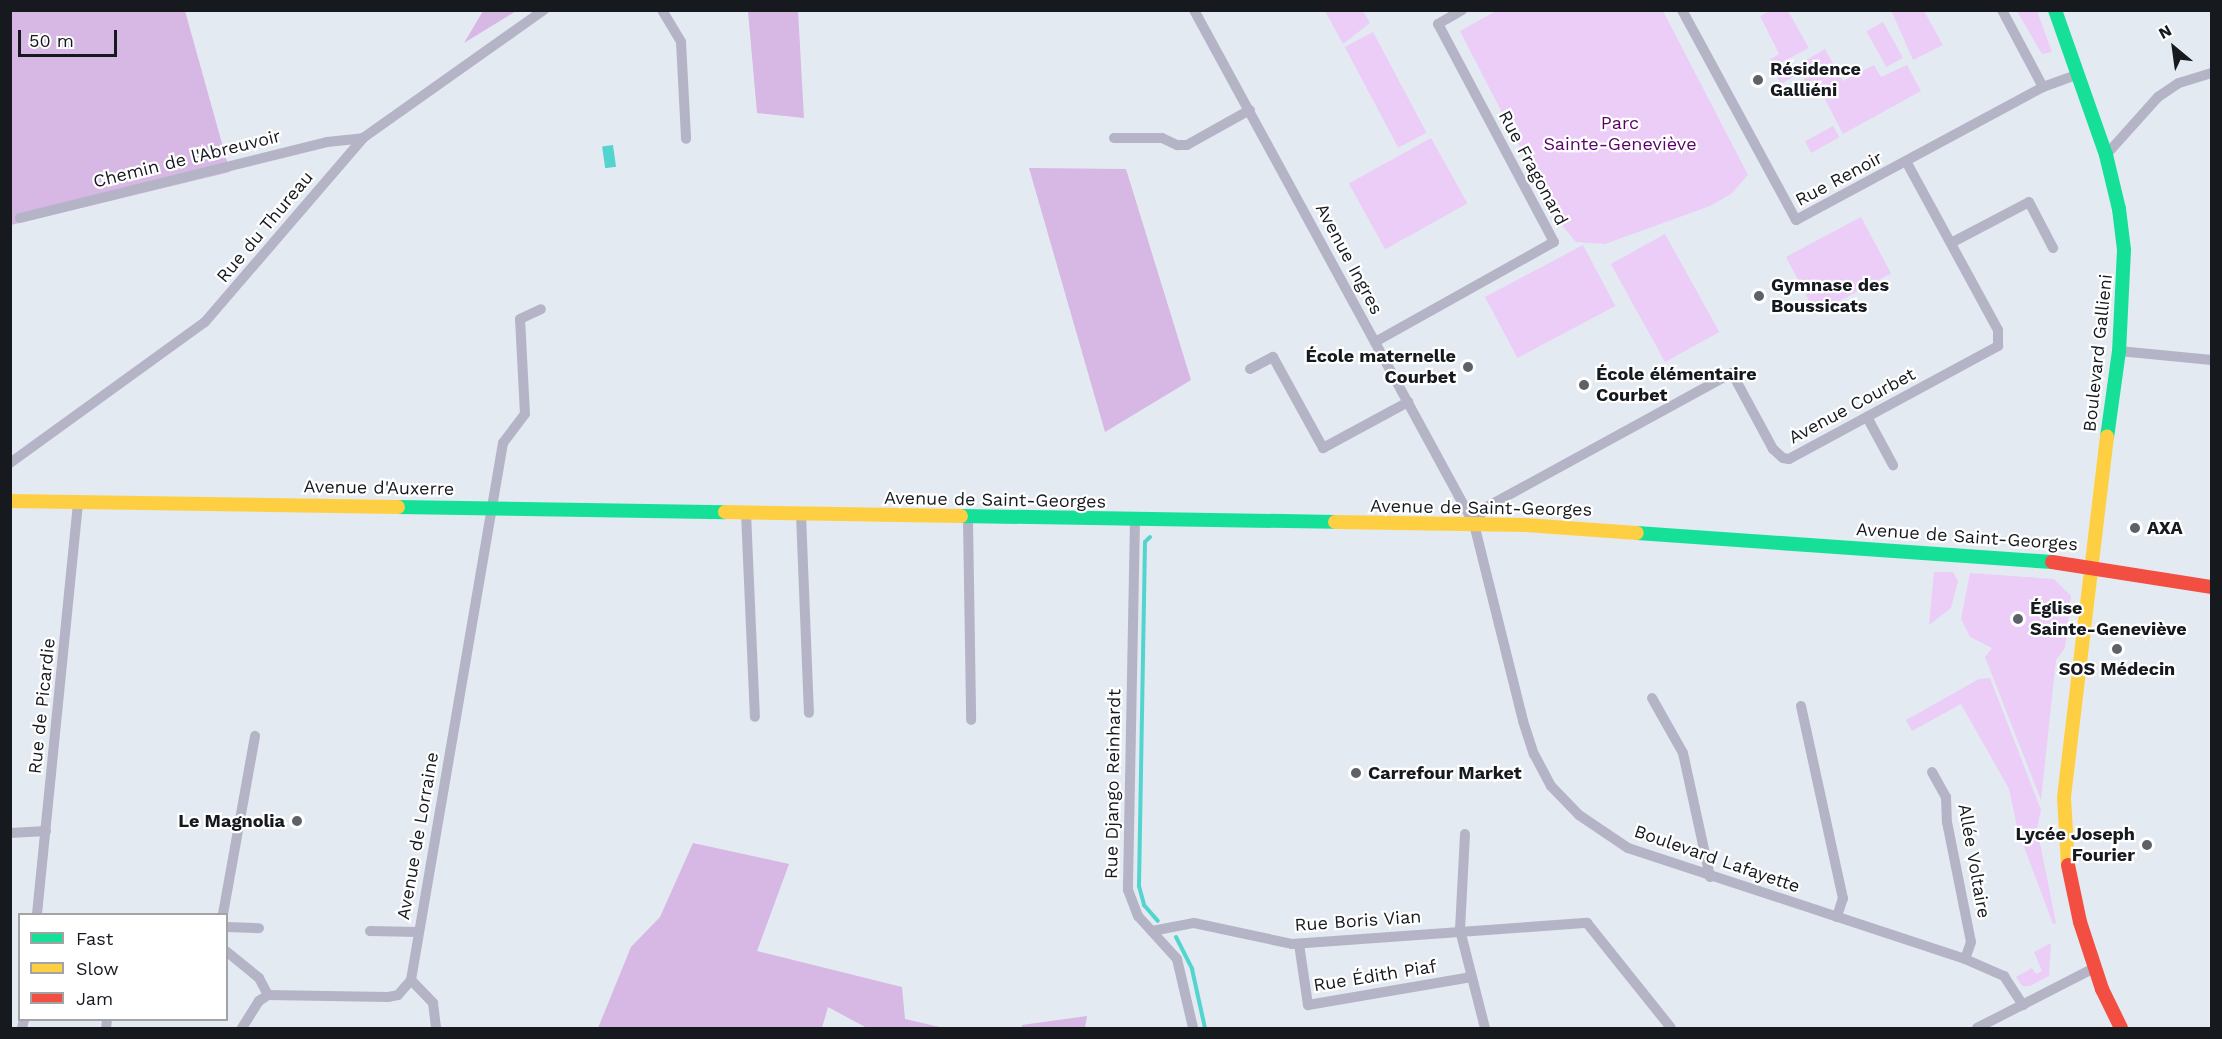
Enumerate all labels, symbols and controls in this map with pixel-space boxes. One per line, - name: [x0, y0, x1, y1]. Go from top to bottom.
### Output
- scale bar: [21, 18, 120, 56]
- north arrow: [2144, 18, 2204, 78]
- text: N: [2155, 21, 2175, 43]
- text: 50 m: [29, 30, 74, 51]
- place label: Résidence Galliéni: [1770, 59, 1861, 101]
- marker: Résidence Galliéni: [1751, 73, 1765, 87]
- street label: Rue Fragonard: [1494, 107, 1572, 229]
- park label: Parc Sainte-Geneviève: [1543, 113, 1697, 156]
- street label: Chemin de l'Abreuvoir: [91, 125, 283, 193]
- street label: Rue Renoir: [1792, 147, 1886, 211]
- street label: Rue du Thureau: [212, 167, 318, 287]
- street label: Avenue Ingres: [1311, 200, 1387, 318]
- street label: Boulevard Gallieni: [2079, 273, 2117, 433]
- place label: Gymnase des Boussicats: [1771, 275, 1889, 318]
- marker: Gymnase des Boussicats: [1752, 289, 1766, 303]
- place label: École maternelle Courbet: [1306, 346, 1456, 388]
- marker: École maternelle Courbet: [1461, 360, 1475, 374]
- place label: École élémentaire Courbet: [1596, 364, 1757, 406]
- street label: Avenue Courbet: [1785, 364, 1919, 448]
- marker: École élémentaire Courbet: [1577, 378, 1591, 392]
- street label: Avenue d'Auxerre: [303, 476, 455, 500]
- street label: Avenue de Saint-Georges: [884, 487, 1106, 513]
- street label: Avenue de Saint-Georges: [1370, 495, 1592, 521]
- place label: AXA: [2147, 517, 2183, 539]
- street label: Avenue de Saint-Georges: [1856, 518, 2078, 556]
- marker: AXA: [2128, 521, 2142, 535]
- place label: Église Sainte-Geneviève: [2030, 598, 2187, 640]
- marker: Église Sainte-Geneviève: [2011, 612, 2025, 626]
- street label: Rue de Picardie: [24, 637, 60, 775]
- marker: SOS Médecin: [2110, 642, 2124, 656]
- place label: SOS Médecin: [2059, 658, 2175, 680]
- street label: Rue Django Reinhardt: [1101, 689, 1125, 879]
- street label: Avenue de Lorraine: [393, 750, 443, 922]
- place label: Carrefour Market: [1368, 762, 1522, 784]
- marker: Carrefour Market: [1349, 766, 1363, 780]
- street label: Allée Voltaire: [1953, 802, 1995, 920]
- place label: Le Magnolia: [178, 810, 285, 832]
- marker: Le Magnolia: [290, 814, 304, 828]
- street label: Boulevard Lafayette: [1631, 820, 1803, 898]
- place label: Lycée Joseph Fourier: [2015, 824, 2135, 866]
- marker: Lycée Joseph Fourier: [2140, 838, 2154, 852]
- street label: Rue Boris Vian: [1294, 906, 1422, 936]
- legend: [18, 913, 228, 1021]
- text: Fast: [76, 928, 113, 949]
- street label: Rue Édith Piaf: [1312, 956, 1438, 996]
- text: Slow: [76, 958, 119, 979]
- text: Jam: [76, 988, 113, 1009]

